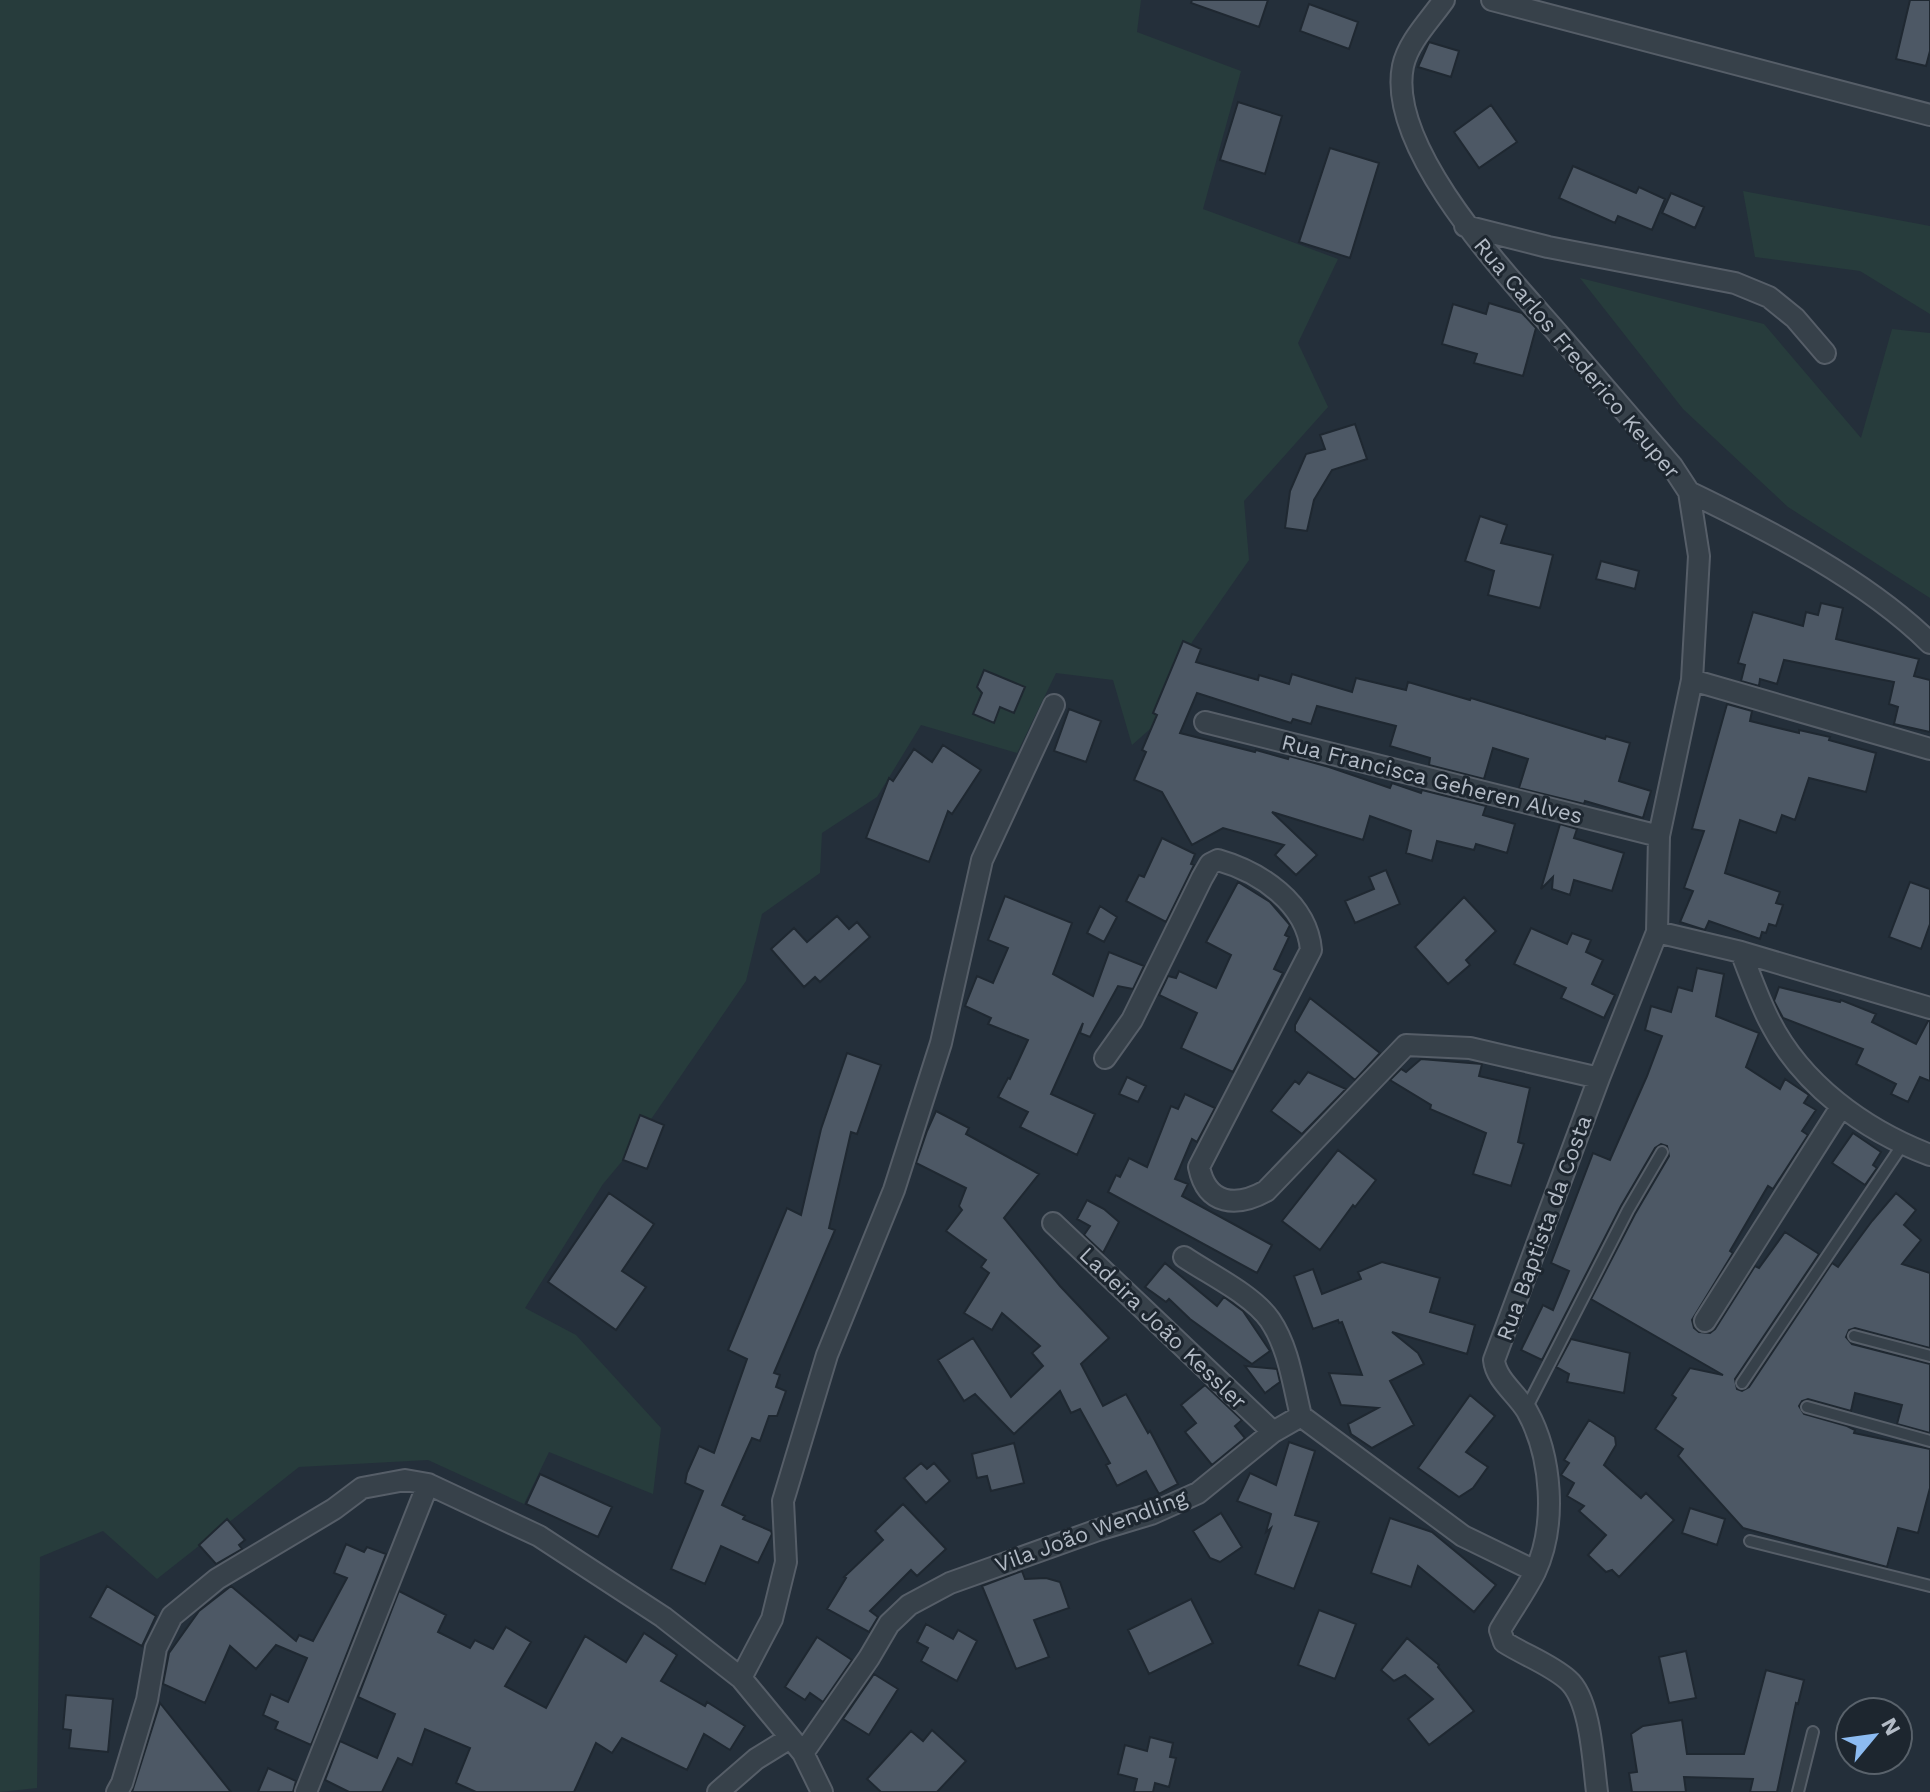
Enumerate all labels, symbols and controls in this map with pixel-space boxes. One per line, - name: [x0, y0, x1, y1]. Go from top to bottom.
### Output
- street label: Rua Carlos Frederico Keuper: [1469, 233, 1685, 483]
- street label: Rua Francisca Geheren Alves: [1279, 729, 1585, 829]
- street label: Rua Baptista da Costa: [1492, 1112, 1596, 1344]
- street label: Ladeira João Kessler: [1074, 1242, 1252, 1414]
- street label: Vila João Wendling: [992, 1485, 1191, 1577]
- north arrow: [1834, 1696, 1914, 1776]
- text: N: [1876, 1713, 1906, 1740]

